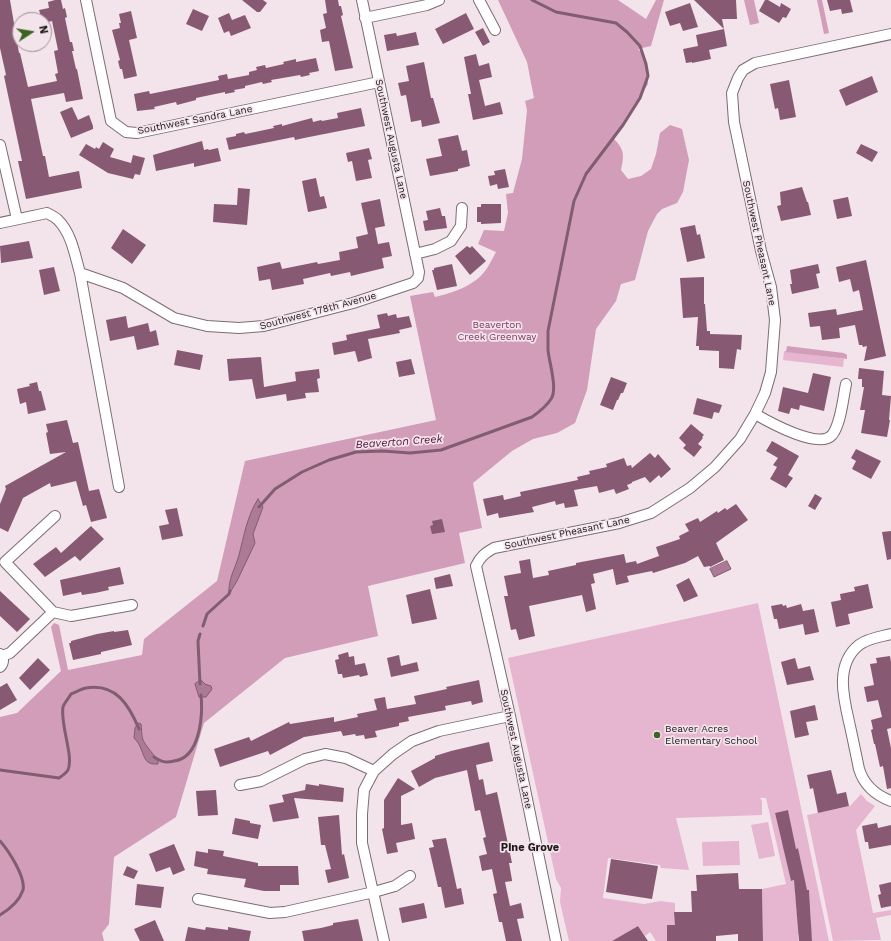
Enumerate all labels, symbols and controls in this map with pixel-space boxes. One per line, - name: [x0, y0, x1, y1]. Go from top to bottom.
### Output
- north arrow: [12, 12, 52, 52]
- text: N: [36, 24, 50, 35]
- street label: Southwest Augusta Lane: [372, 78, 410, 200]
- street label: Southwest Sandra Lane: [137, 103, 253, 137]
- street label: Southwest Pheasant Lane: [740, 179, 778, 307]
- street label: Southwest 178th Avenue: [258, 290, 378, 332]
- park label: Beaverton Creek Greenway: [458, 319, 536, 342]
- water label: Beaverton Creek: [355, 432, 443, 452]
- street label: Southwest Pheasant Lane: [503, 514, 631, 552]
- street label: Southwest Augusta Lane: [497, 688, 535, 810]
- place label: Beaver Acres Elementary School: [665, 723, 757, 746]
- marker: Beaver Acres Elementary School: [652, 730, 662, 740]
- district label: Pine Grove: [501, 841, 559, 855]

